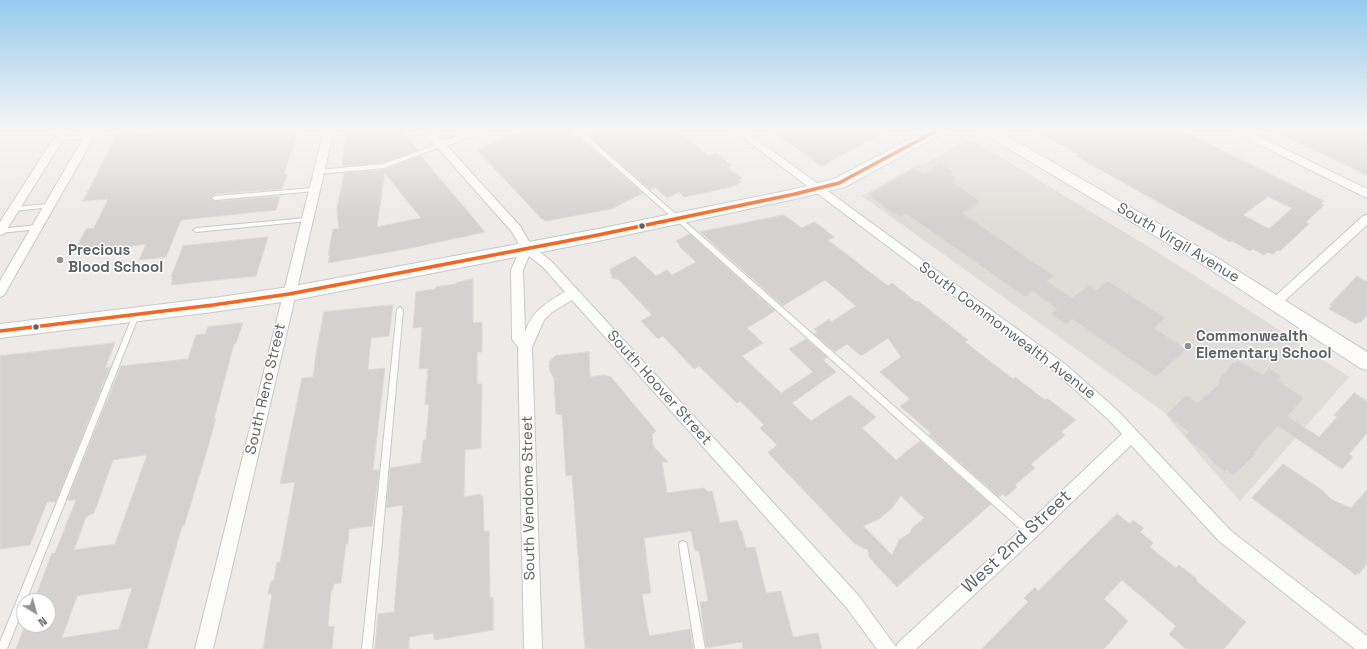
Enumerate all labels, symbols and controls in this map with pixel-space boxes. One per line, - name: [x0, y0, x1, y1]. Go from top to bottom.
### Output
- street label: South Virgil Avenue: [1113, 199, 1243, 287]
- unlabelled marker: [637, 221, 647, 231]
- place label: Precious Blood School: [68, 242, 163, 277]
- marker: Precious Blood School: [55, 255, 65, 265]
- street label: South Commonwealth Avenue: [915, 259, 1099, 403]
- unlabelled marker: [31, 322, 41, 332]
- street label: South Reno Street: [242, 322, 290, 456]
- street label: South Hoover Street: [603, 327, 715, 449]
- place label: Commonwealth Elementary School: [1196, 328, 1331, 363]
- marker: Commonwealth Elementary School: [1183, 341, 1193, 351]
- street label: South Vendome Street: [519, 415, 539, 581]
- street label: West 2nd Street: [958, 486, 1076, 598]
- north arrow: [16, 593, 56, 633]
- text: N: [35, 614, 50, 630]

